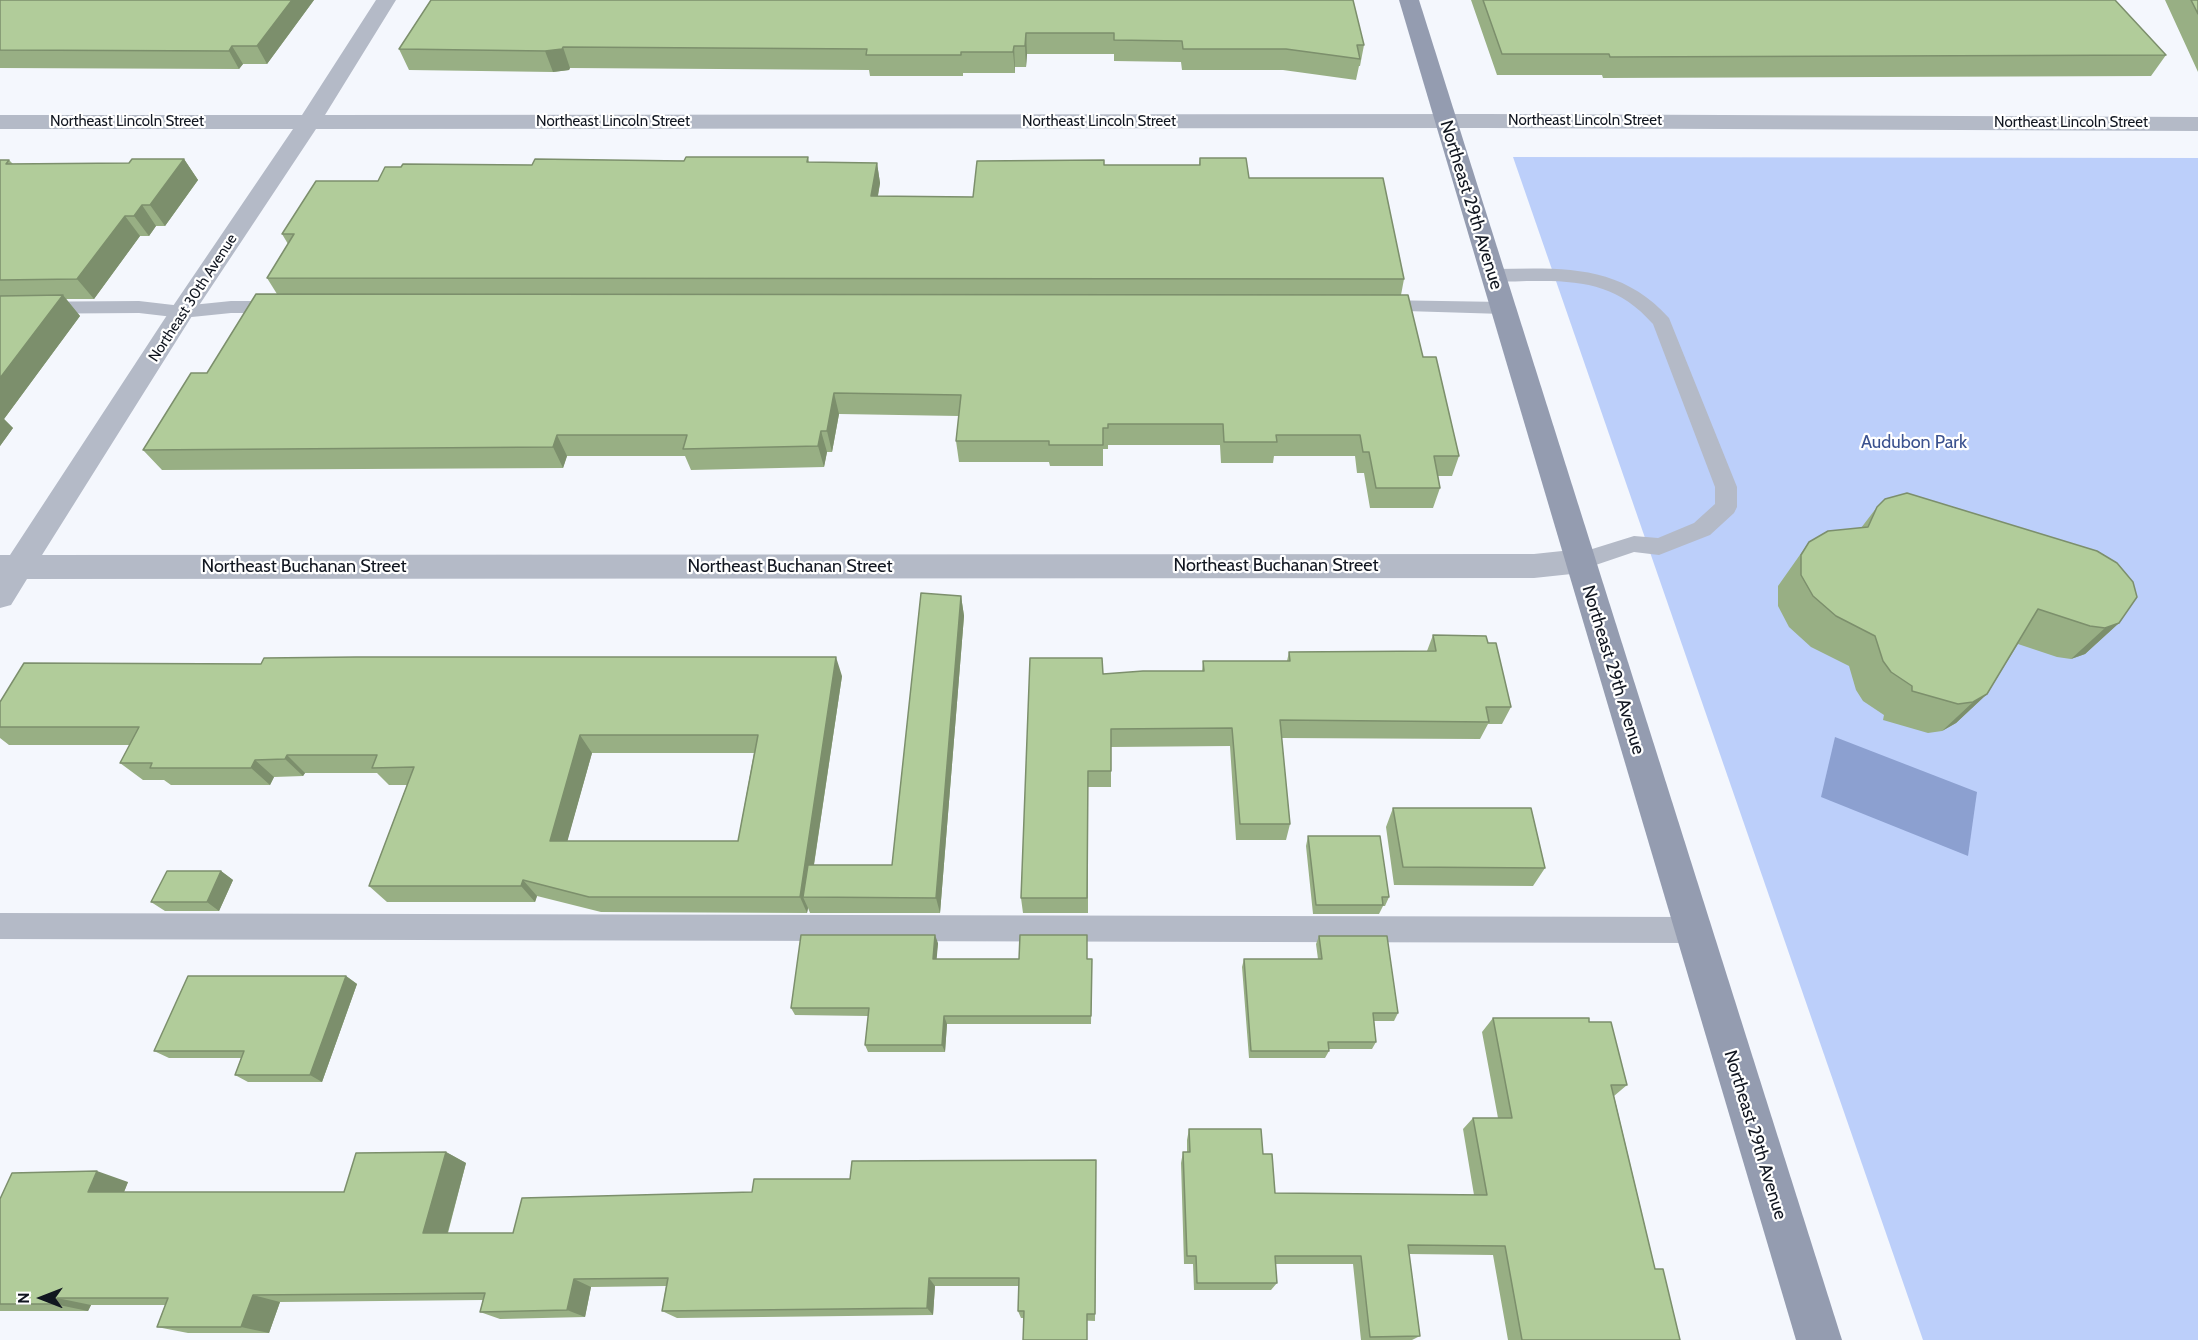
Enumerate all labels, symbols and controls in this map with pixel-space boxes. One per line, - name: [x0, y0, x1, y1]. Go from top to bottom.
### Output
- street label: Northeast Lincoln Street: [1508, 112, 1662, 130]
- street label: Northeast Lincoln Street: [50, 113, 204, 131]
- street label: Northeast Lincoln Street: [536, 113, 690, 131]
- street label: Northeast Lincoln Street: [1022, 113, 1176, 131]
- street label: Northeast Lincoln Street: [1994, 114, 2148, 132]
- street label: Northeast 29th Avenue: [1435, 118, 1507, 292]
- street label: Northeast 30th Avenue: [145, 231, 241, 365]
- park label: Audubon Park: [1861, 432, 1967, 454]
- street label: Northeast Buchanan Street: [1174, 555, 1378, 577]
- street label: Northeast Buchanan Street: [202, 556, 406, 578]
- street label: Northeast Buchanan Street: [688, 556, 892, 578]
- street label: Northeast 29th Avenue: [1577, 583, 1649, 757]
- street label: Northeast 29th Avenue: [1719, 1048, 1791, 1222]
- north arrow: [12, 1268, 72, 1328]
- text: N: [14, 1292, 33, 1304]

